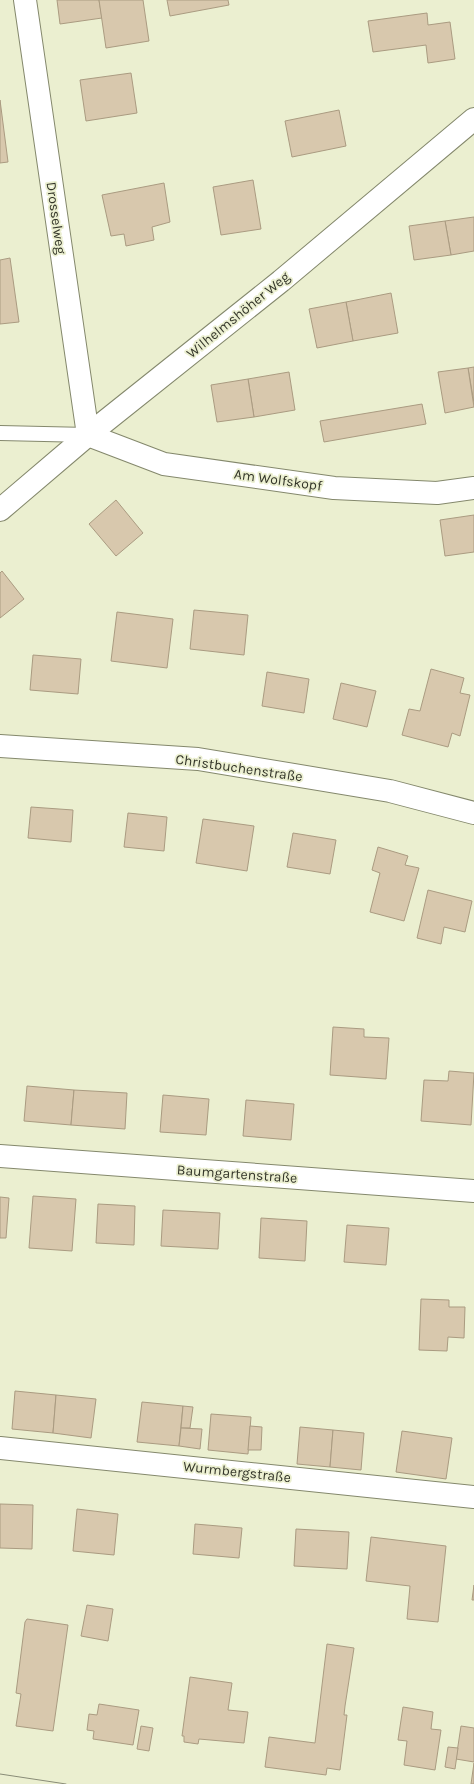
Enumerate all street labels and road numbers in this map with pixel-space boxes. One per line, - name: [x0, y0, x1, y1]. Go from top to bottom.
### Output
- street label: Drosselweg: [43, 181, 70, 255]
- street label: Wilhelmshöher Weg: [183, 268, 293, 362]
- street label: Am Wolfskopf: [233, 465, 323, 495]
- street label: Christbuchenstraße: [174, 751, 304, 785]
- street label: Baumgartenstraße: [176, 1161, 298, 1187]
- street label: Wurmbergstraße: [182, 1458, 292, 1486]

